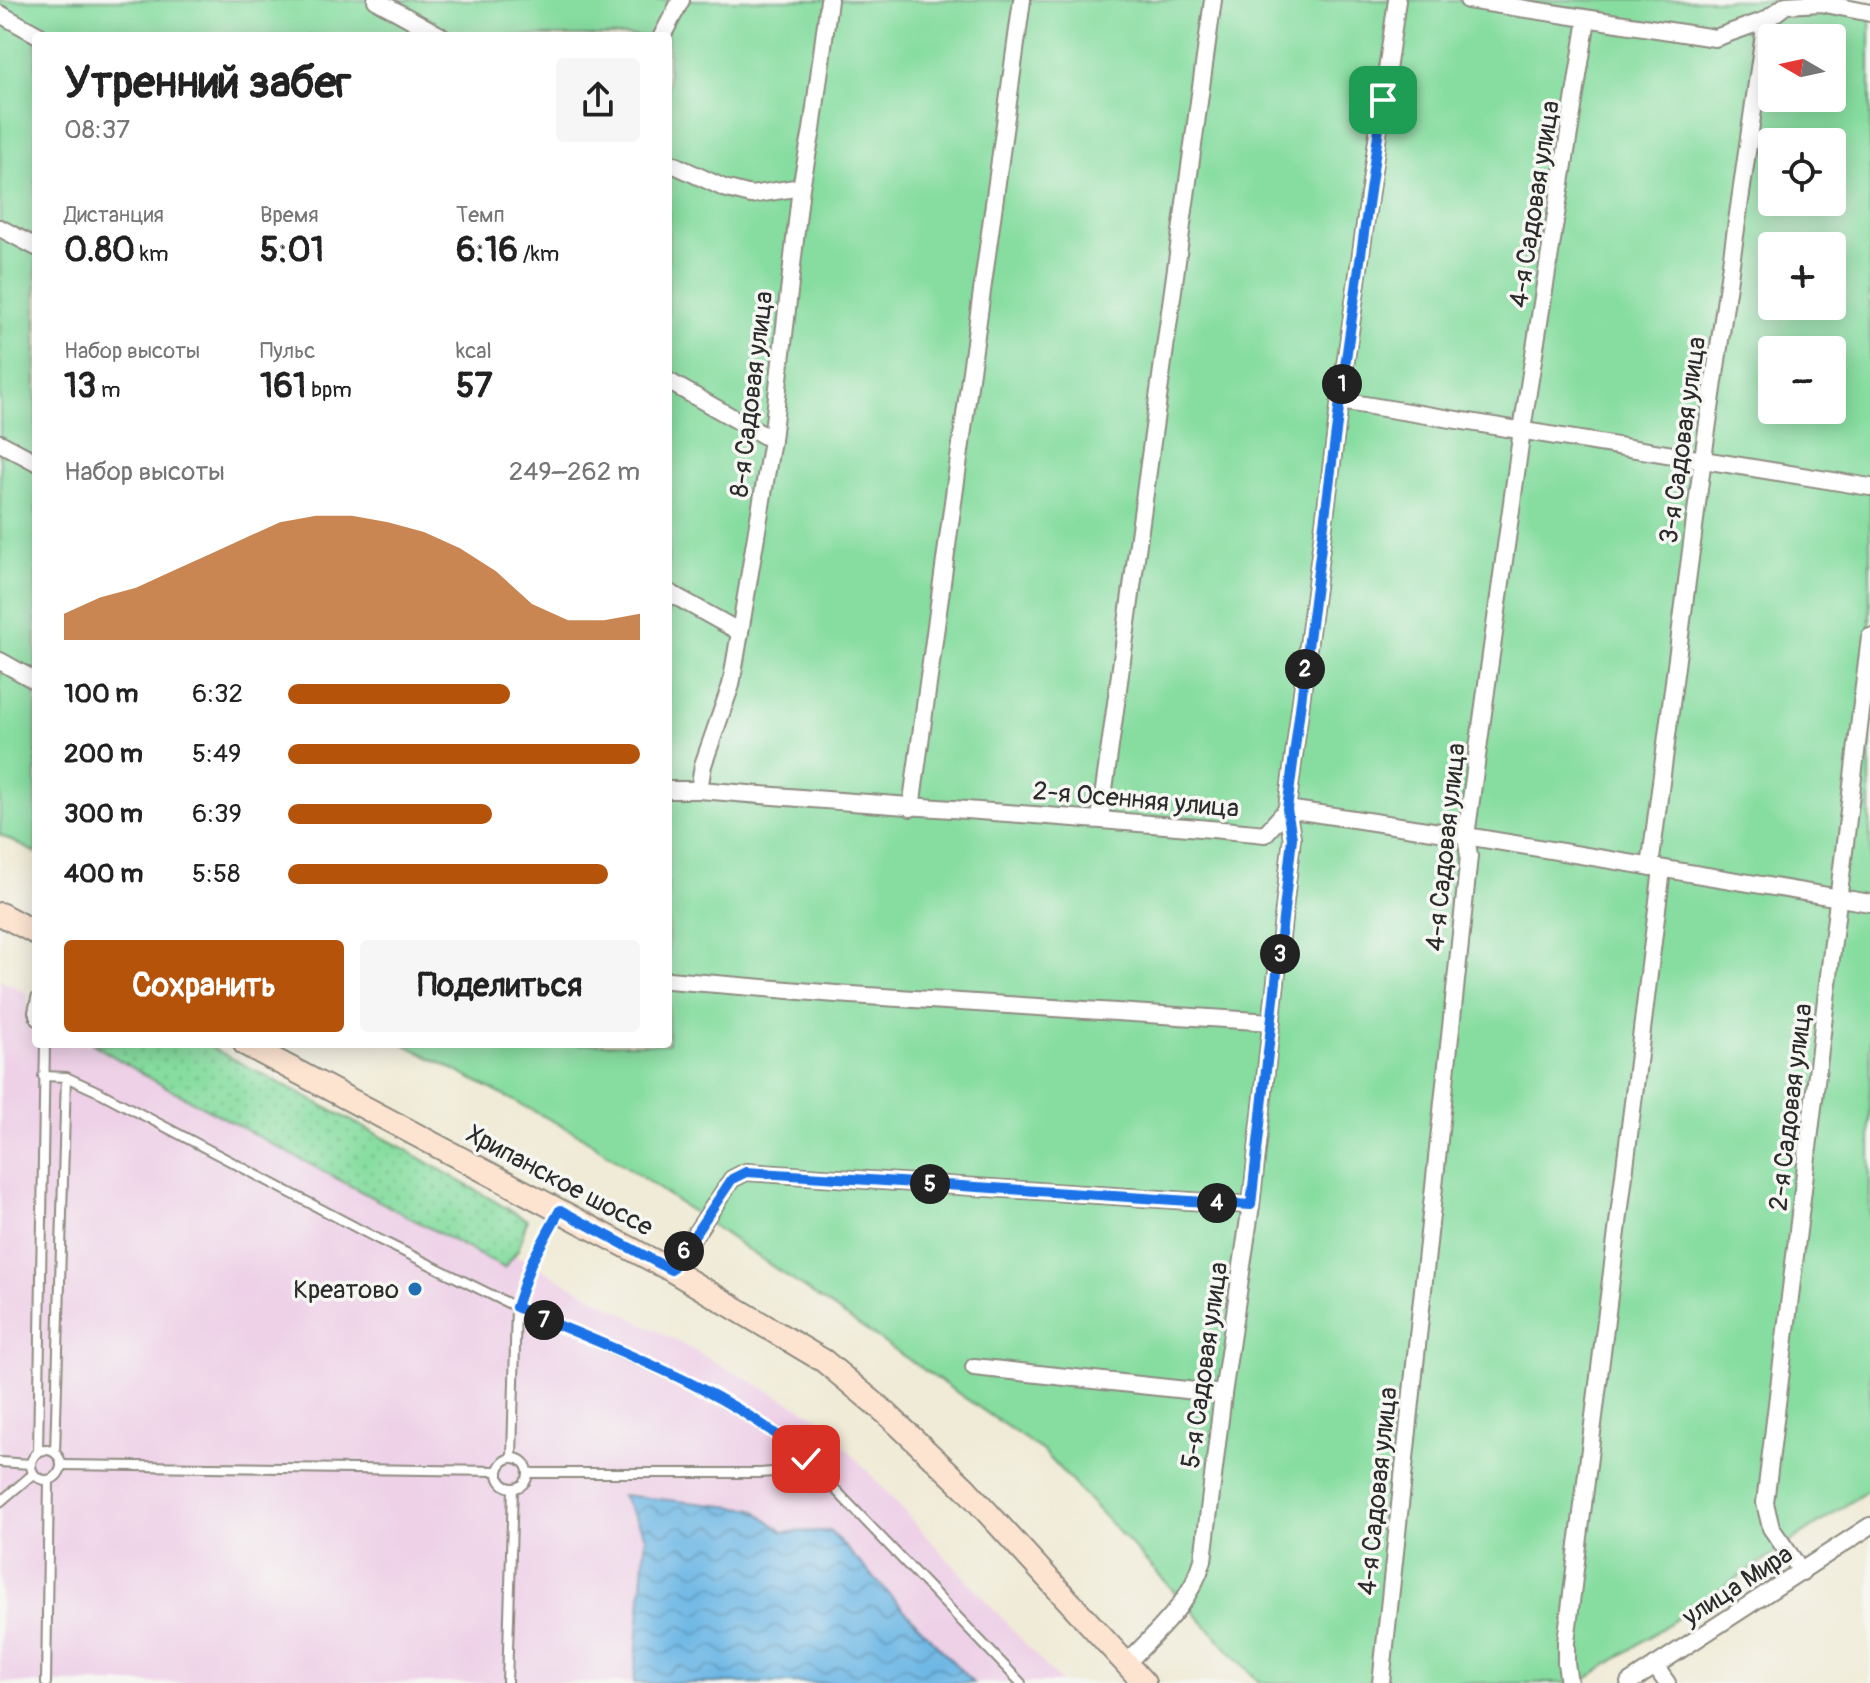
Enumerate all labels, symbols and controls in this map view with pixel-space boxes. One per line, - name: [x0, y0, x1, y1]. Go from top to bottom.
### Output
- north arrow: [1758, 24, 1846, 112]
- map controls: [1758, 24, 1846, 424]
- text: Утренний забег: [64, 56, 351, 111]
- button: share: [556, 58, 640, 142]
- pin: [1349, 66, 1417, 134]
- icon: arrive: [1361, 78, 1405, 122]
- street label: 4-я Садовая улица: [1503, 98, 1567, 310]
- text: 08:37: [64, 114, 130, 146]
- button: locate: [1758, 128, 1846, 216]
- text: Дистанция: [64, 201, 164, 229]
- text: Время: [260, 201, 319, 229]
- text: Темп: [456, 201, 505, 229]
- text: 0.80: [64, 229, 135, 272]
- text: 5:01: [260, 229, 324, 272]
- text: 6:16: [456, 229, 518, 272]
- button: +: [1758, 232, 1846, 320]
- text: km: [135, 240, 169, 268]
- text: /km: [518, 240, 559, 268]
- street label: 8-я Садовая улица: [723, 289, 781, 499]
- street label: 3-я Садовая улица: [1653, 335, 1713, 546]
- button: −: [1758, 336, 1846, 424]
- text: Набор высоты: [64, 337, 200, 365]
- text: Пульс: [260, 337, 315, 365]
- text: kcal: [456, 337, 492, 365]
- pin: 1: [1322, 364, 1362, 404]
- text: 13: [64, 365, 96, 408]
- text: 161: [260, 365, 306, 408]
- text: 57: [456, 365, 492, 408]
- text: 1: [1338, 370, 1346, 398]
- text: m: [96, 376, 121, 404]
- text: bpm: [306, 376, 352, 404]
- text: Набор высоты: [64, 456, 225, 488]
- text: 249–262 m: [509, 456, 640, 488]
- pin: 2: [1285, 649, 1325, 689]
- text: 2: [1299, 655, 1311, 683]
- text: 100 m: [64, 678, 138, 710]
- text: 6:32: [192, 678, 243, 710]
- text: 200 m: [64, 738, 143, 770]
- text: 5:49: [192, 738, 242, 770]
- street label: 4-я Садовая улица: [1419, 741, 1473, 953]
- street label: 2-я Осенняя улица: [1032, 775, 1240, 825]
- text: 300 m: [64, 798, 143, 830]
- text: 6:39: [192, 798, 242, 830]
- text: 400 m: [64, 858, 143, 890]
- text: 5:58: [192, 858, 240, 890]
- pin: 3: [1260, 934, 1300, 974]
- button: Сохранить: [64, 940, 344, 1032]
- button: Поделиться: [360, 940, 640, 1032]
- text: 3: [1274, 940, 1286, 968]
- street label: 2-я Садовая улица: [1762, 1002, 1820, 1213]
- street label: Хрипанское шоссе: [461, 1118, 658, 1244]
- pin: 5: [910, 1164, 950, 1204]
- text: 5: [924, 1170, 936, 1198]
- pin: 4: [1197, 1183, 1237, 1223]
- text: 4: [1211, 1189, 1223, 1217]
- pin: 6: [664, 1231, 704, 1271]
- text: 6: [678, 1237, 690, 1265]
- street label: 5-я Садовая улица: [1175, 1260, 1235, 1470]
- place label: Креатово: [293, 1274, 399, 1306]
- marker: Креатово: [406, 1280, 424, 1298]
- pin: 7: [524, 1300, 564, 1340]
- text: 7: [538, 1306, 550, 1334]
- street label: 4-я Садовая улица: [1351, 1385, 1405, 1597]
- pin: [772, 1425, 840, 1493]
- icon: check: [784, 1437, 828, 1481]
- street label: улица Мира: [1676, 1538, 1799, 1634]

